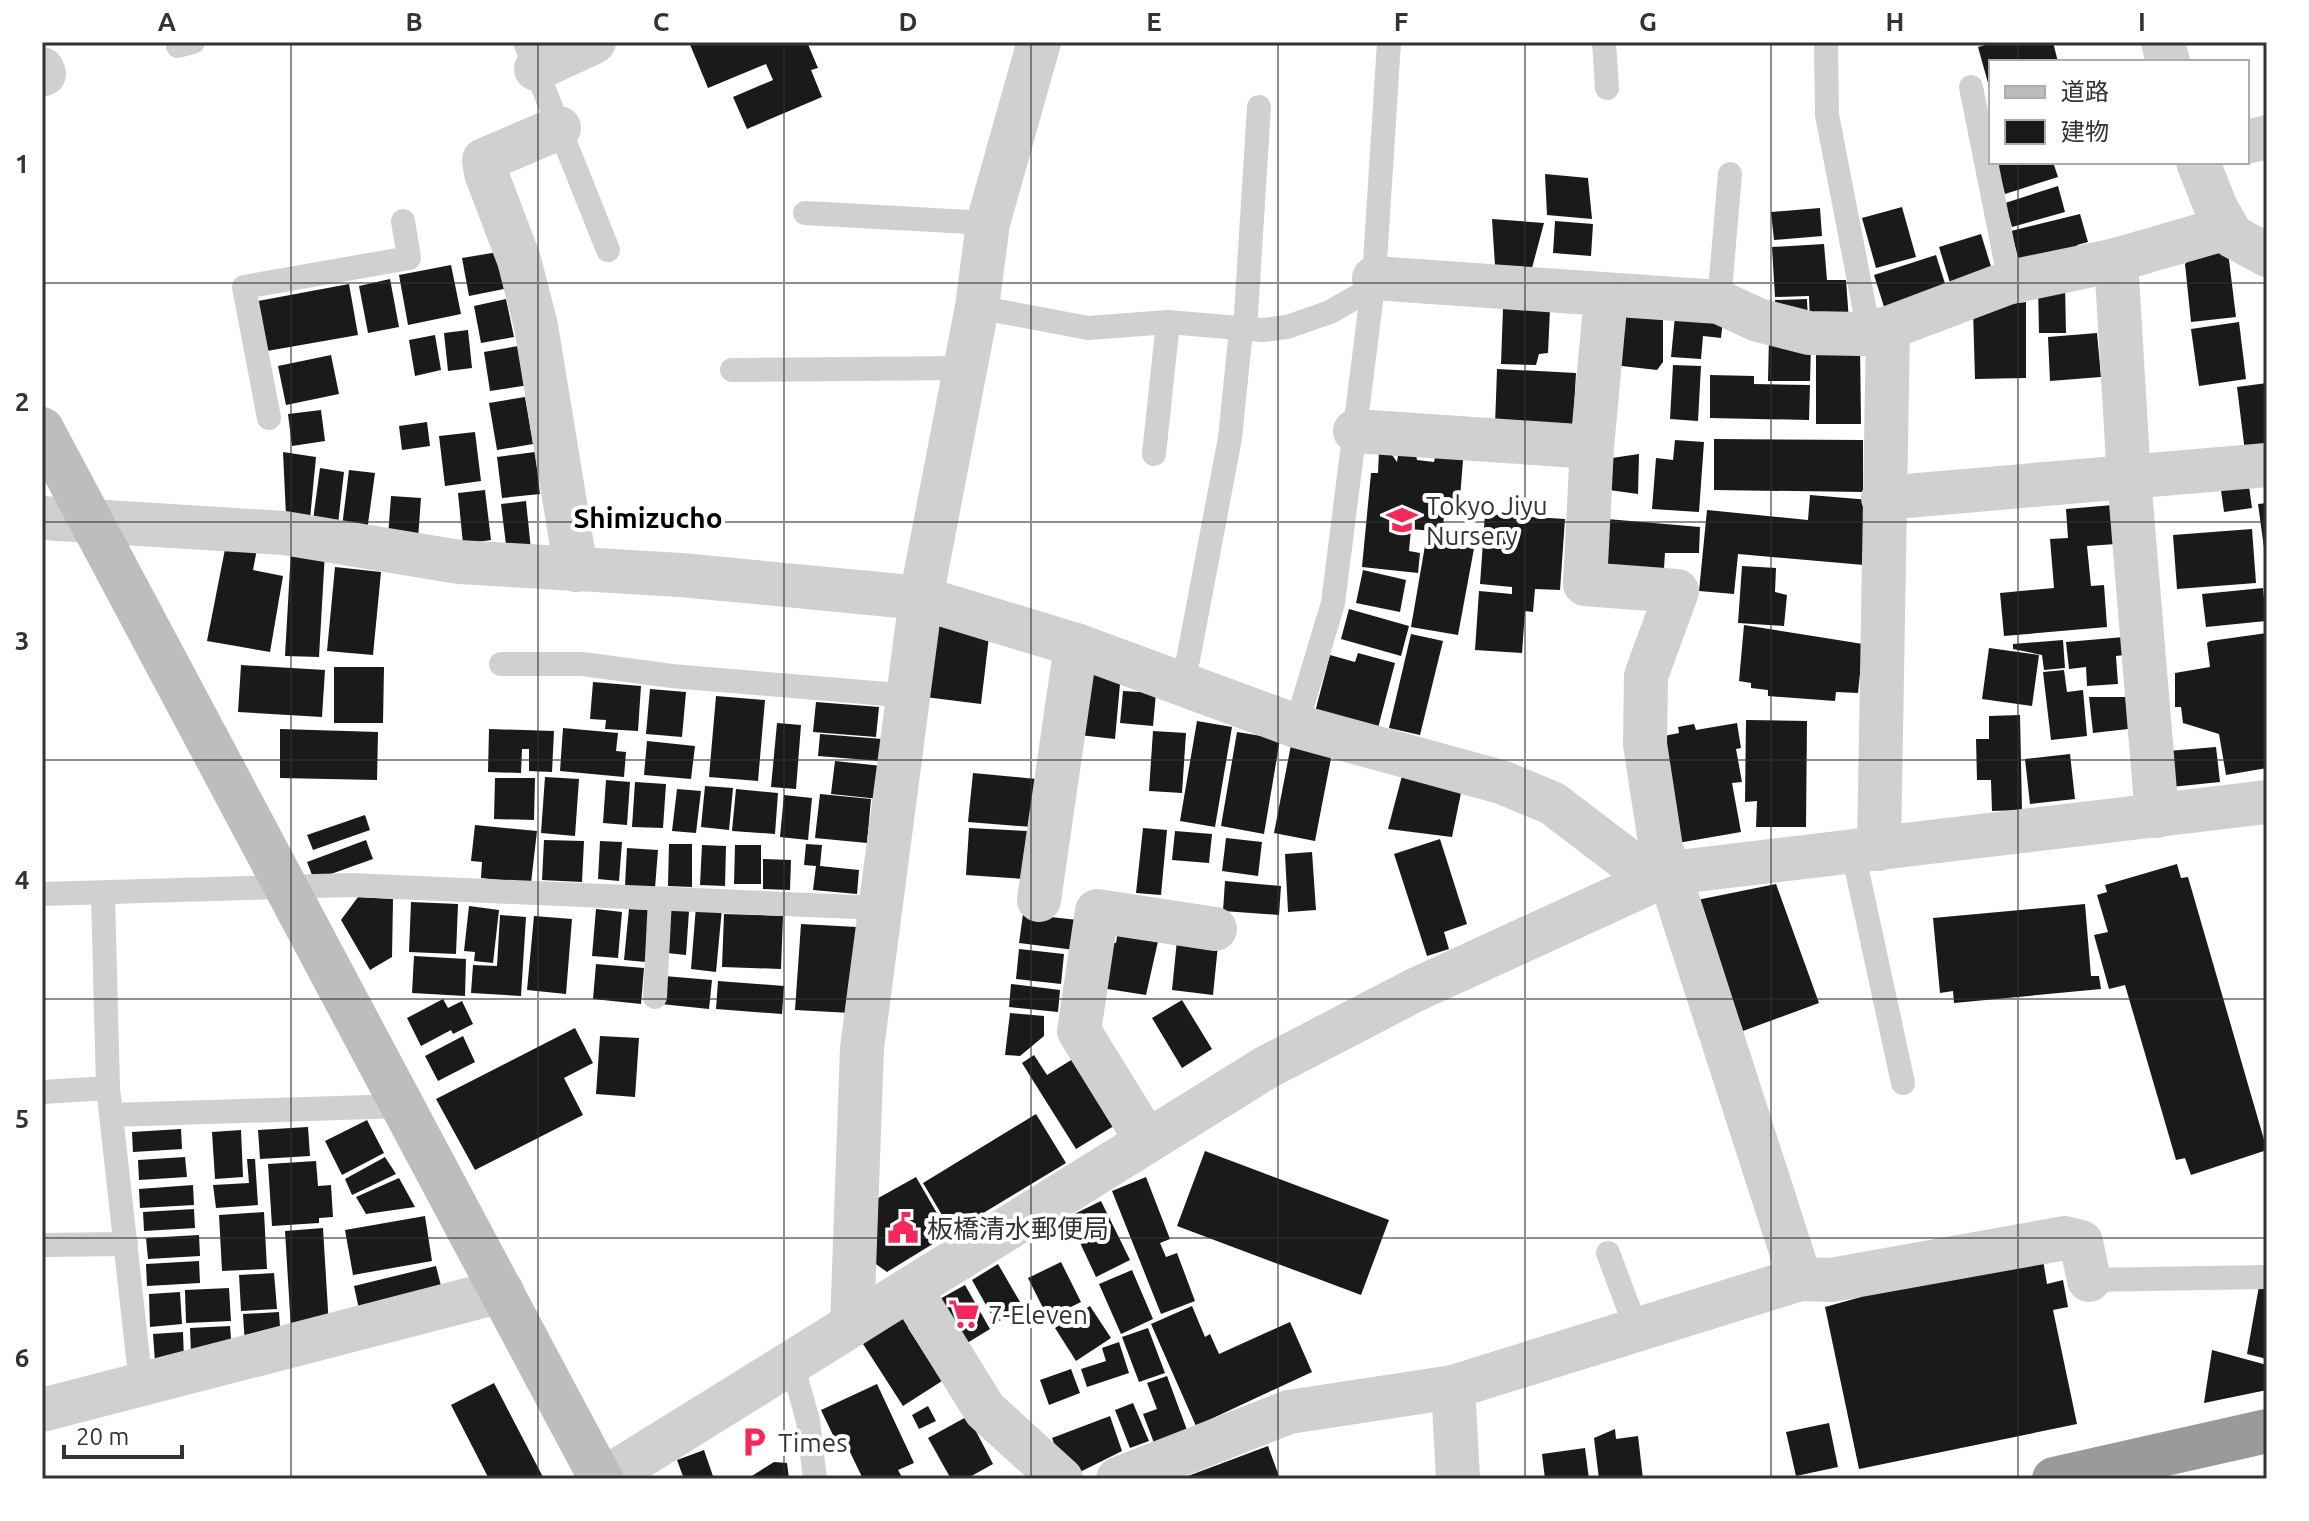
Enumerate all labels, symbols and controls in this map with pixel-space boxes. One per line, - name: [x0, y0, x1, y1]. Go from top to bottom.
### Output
- text: A: [158, 7, 177, 36]
- text: B: [405, 7, 423, 36]
- text: C: [653, 7, 670, 36]
- text: D: [899, 7, 917, 36]
- text: E: [1146, 7, 1162, 36]
- text: F: [1394, 7, 1408, 36]
- text: G: [1639, 7, 1657, 36]
- text: H: [1886, 7, 1904, 36]
- text: I: [2138, 7, 2146, 36]
- legend: [1989, 60, 2249, 164]
- text: 道路: [2061, 78, 2109, 105]
- text: 建物: [2061, 118, 2109, 145]
- text: 1: [15, 149, 29, 178]
- text: 2: [15, 387, 29, 416]
- place label: Tokyo Jiyu Nursery: [1426, 491, 1548, 550]
- district label: Shimizucho: [573, 502, 723, 533]
- school or university icon: Tokyo Jiyu Nursery: [1385, 503, 1419, 537]
- text: 3: [15, 626, 29, 655]
- text: 4: [15, 865, 29, 894]
- text: 5: [15, 1104, 29, 1133]
- public building icon: 板橋清水郵便局: [886, 1211, 920, 1245]
- place label: 板橋清水郵便局: [927, 1214, 1109, 1243]
- supermarket icon: 7-Eleven: [947, 1297, 981, 1331]
- place label: 7-Eleven: [988, 1300, 1088, 1329]
- text: 6: [15, 1343, 29, 1372]
- scale bar: [64, 1409, 182, 1459]
- text: 20 m: [76, 1423, 129, 1450]
- parking icon: Times: [737, 1425, 771, 1459]
- place label: Times: [778, 1428, 847, 1457]

